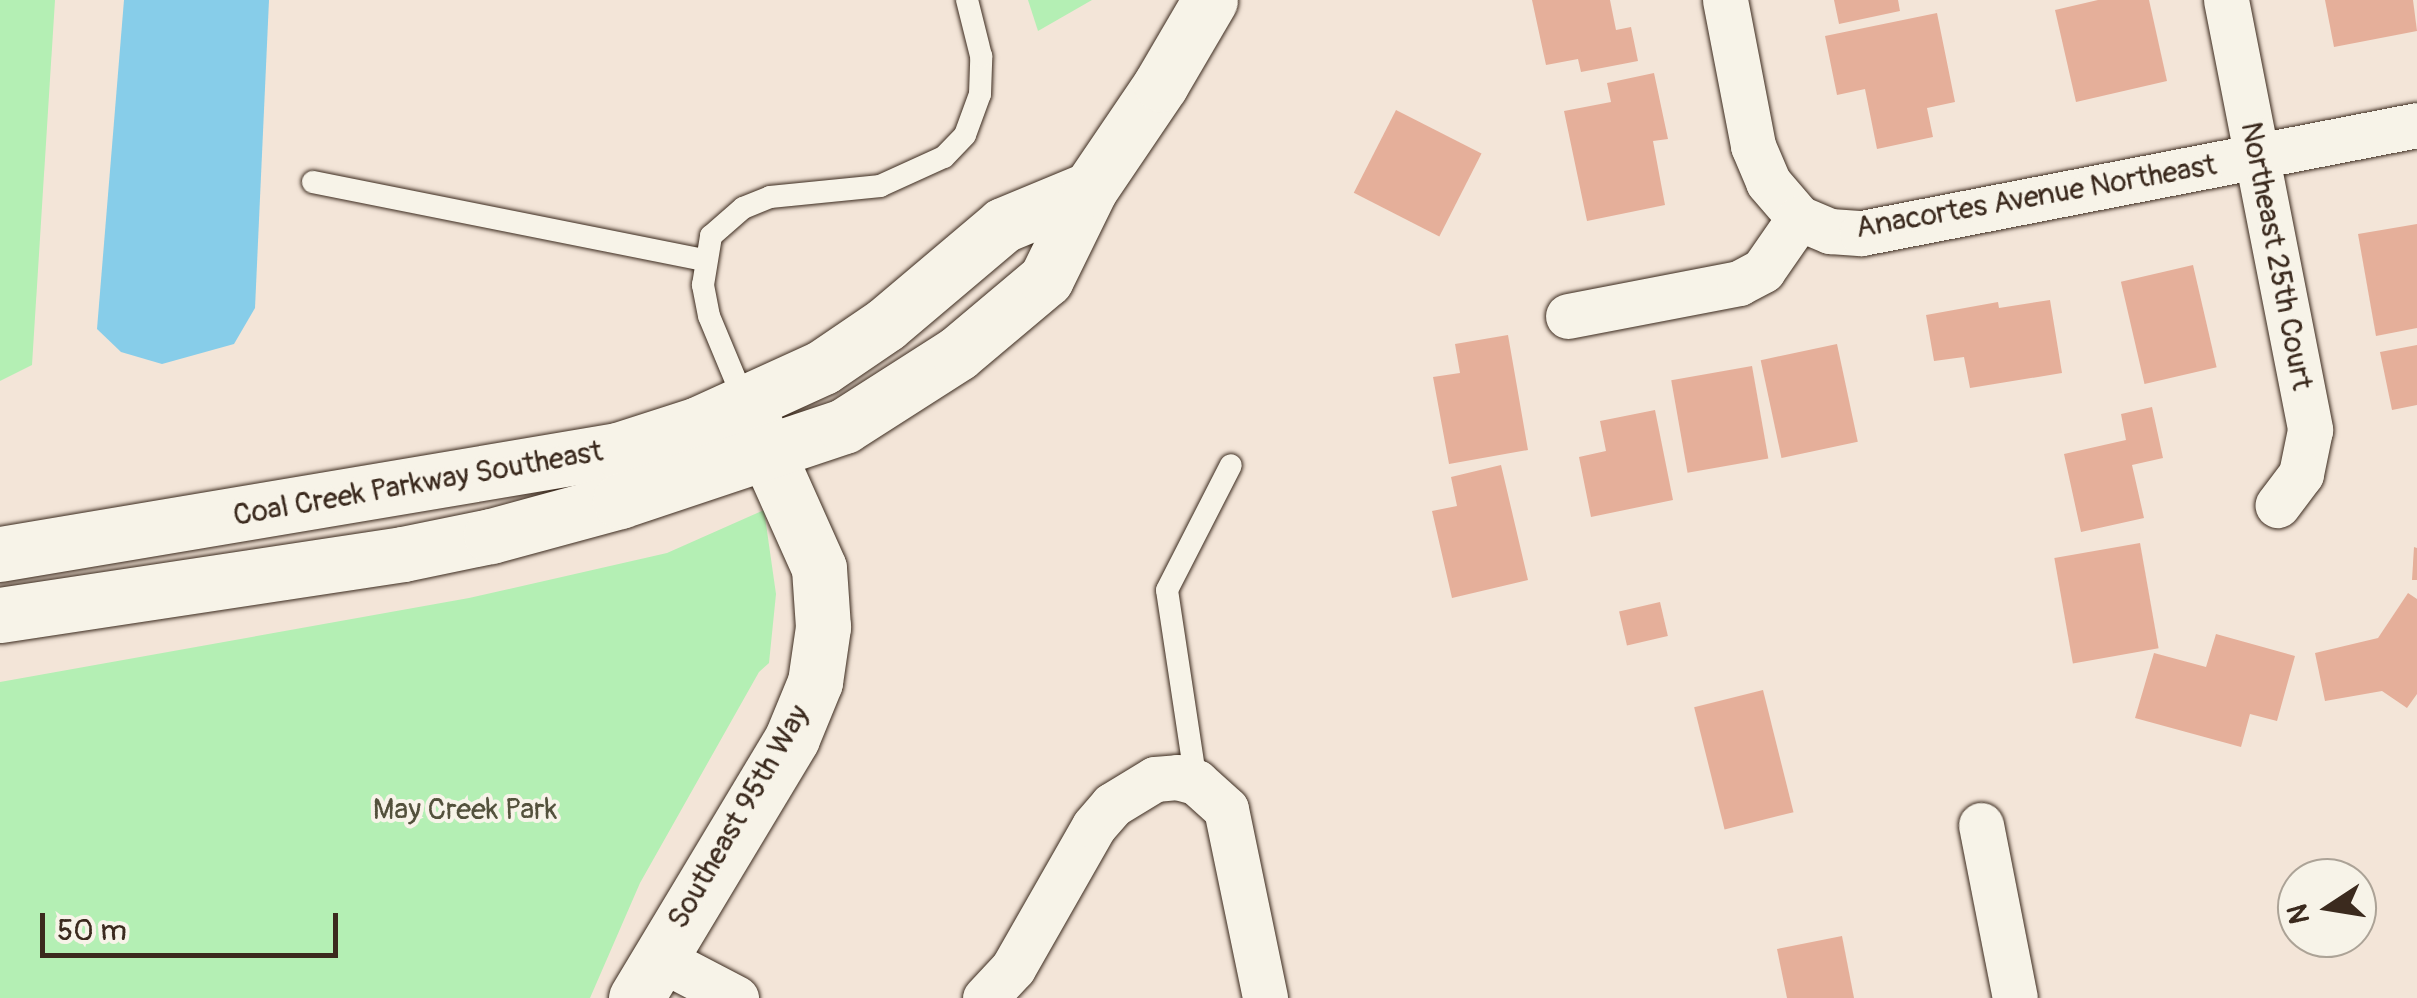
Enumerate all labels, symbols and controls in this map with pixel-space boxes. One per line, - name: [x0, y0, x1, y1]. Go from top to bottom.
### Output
- street label: Northeast 25th Court: [2232, 119, 2320, 393]
- street label: Anacortes Avenue Northeast: [1853, 148, 2219, 246]
- street label: Coal Creek Parkway Southeast: [230, 434, 606, 534]
- street label: Southeast 95th Way: [660, 699, 818, 935]
- park label: May Creek Park: [373, 792, 557, 828]
- north arrow: [2277, 858, 2377, 958]
- scale bar: [45, 893, 342, 955]
- text: N: [2280, 901, 2318, 927]
- text: 50 m: [57, 912, 127, 949]

